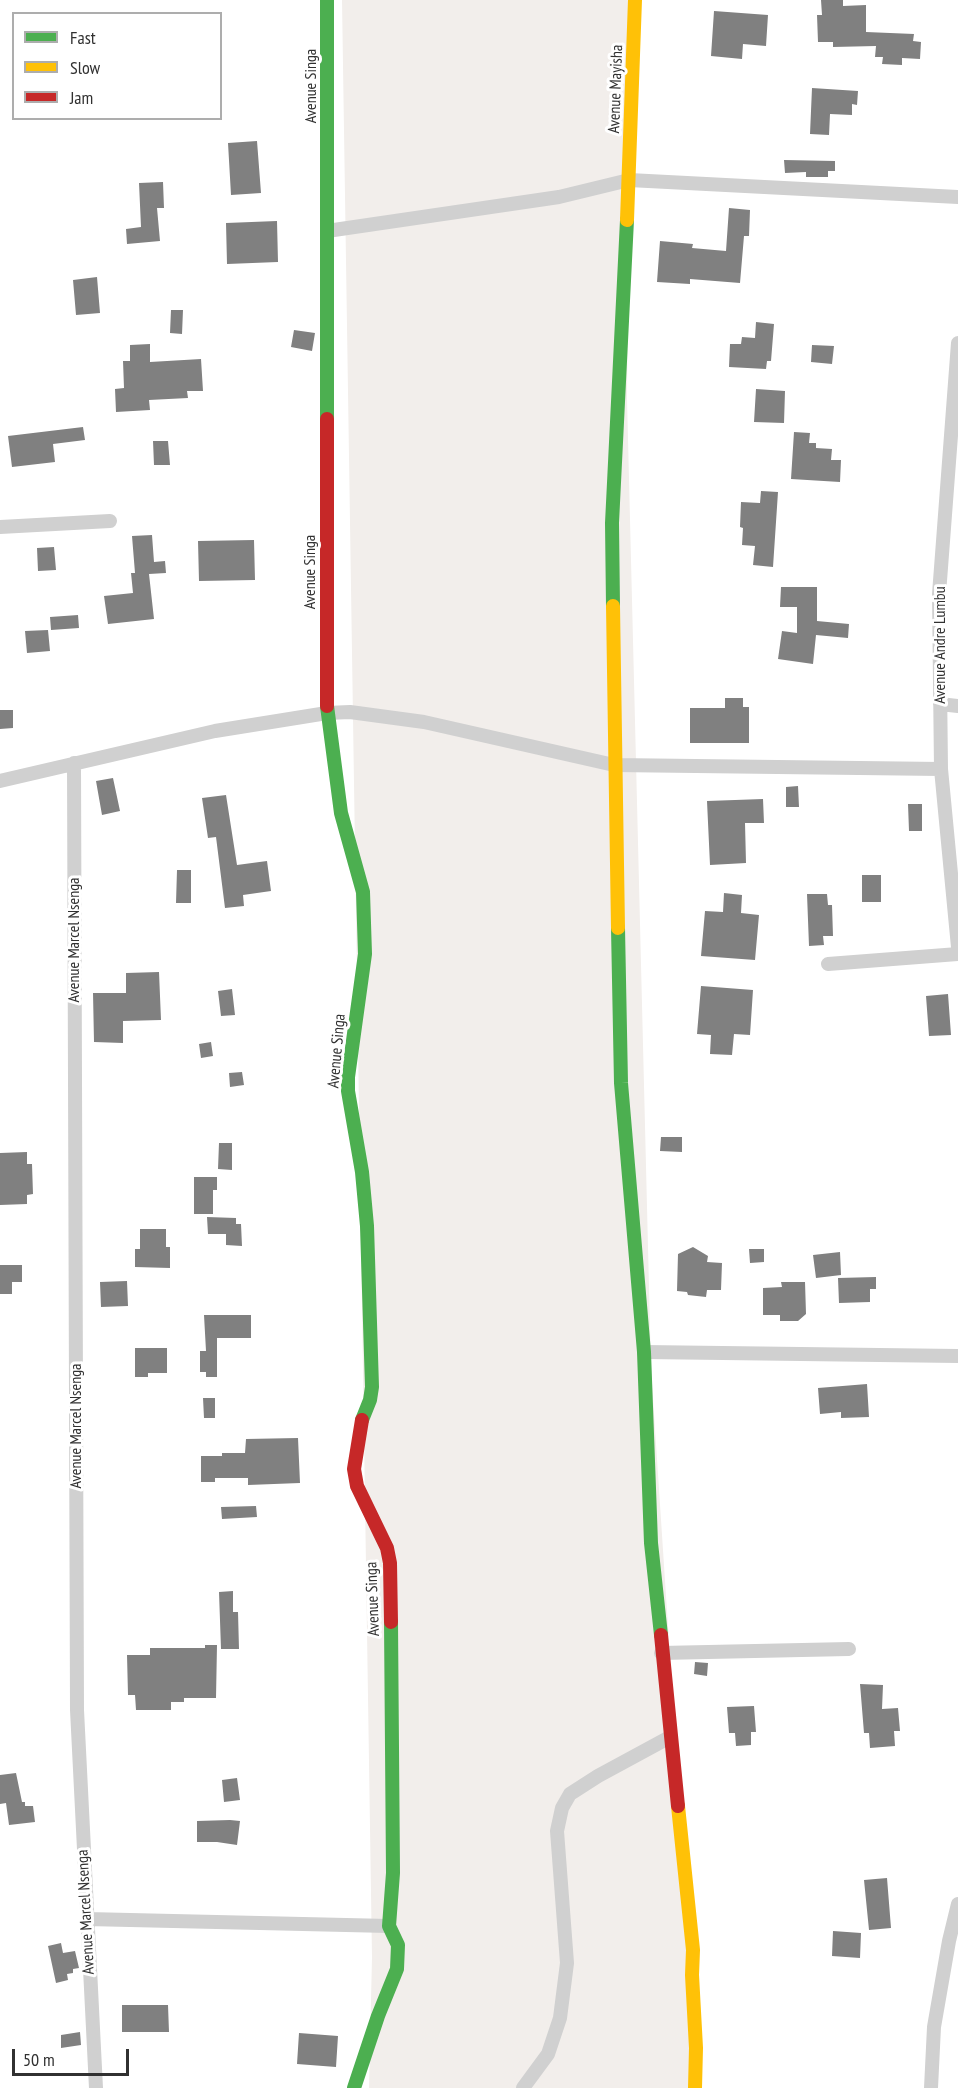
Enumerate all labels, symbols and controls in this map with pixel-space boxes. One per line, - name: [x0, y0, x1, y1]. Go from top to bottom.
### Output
- legend: [12, 12, 222, 120]
- text: Fast: [70, 26, 96, 49]
- street label: Avenue Mayisha: [605, 44, 627, 134]
- street label: Avenue Singa: [301, 49, 321, 123]
- text: Slow: [70, 56, 100, 79]
- text: Jam: [70, 86, 93, 109]
- street label: Avenue Singa: [300, 535, 320, 609]
- street label: Avenue Andre Lumbu: [930, 586, 950, 704]
- street label: Avenue Marcel Nsenga: [64, 878, 84, 1002]
- street label: Avenue Singa: [324, 1013, 350, 1089]
- street label: Avenue Marcel Nsenga: [66, 1364, 86, 1488]
- street label: Avenue Singa: [362, 1561, 384, 1637]
- street label: Avenue Marcel Nsenga: [73, 1849, 99, 1975]
- scale bar: [15, 2037, 132, 2075]
- text: 50 m: [23, 2048, 55, 2071]

